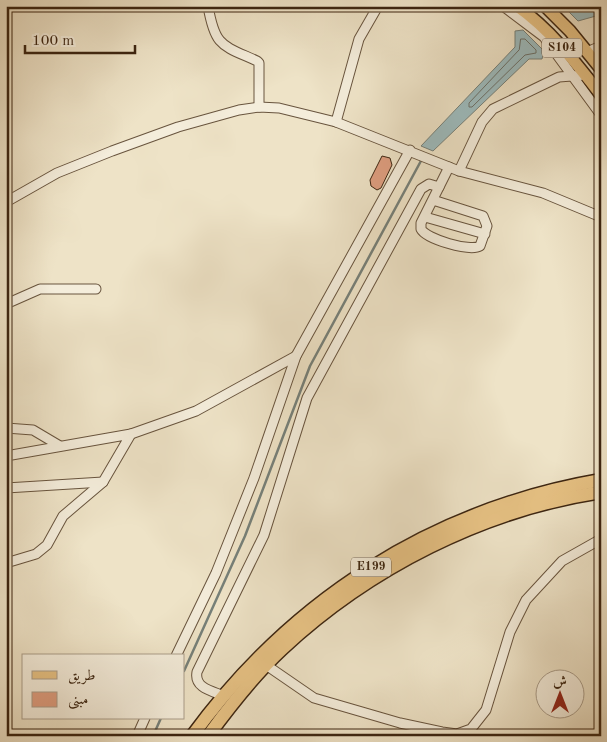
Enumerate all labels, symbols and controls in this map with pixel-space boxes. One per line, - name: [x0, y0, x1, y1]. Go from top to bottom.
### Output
- scale bar: [25, 22, 135, 54]
- text: 100 m: [32, 34, 74, 49]
- road number: S104: [542, 38, 582, 58]
- road number: E199: [351, 558, 391, 576]
- legend: [22, 654, 185, 720]
- text: طريق: [68, 669, 95, 685]
- north arrow: [534, 670, 584, 720]
- text: ش: [553, 675, 567, 689]
- text: مبنى: [68, 693, 88, 710]

